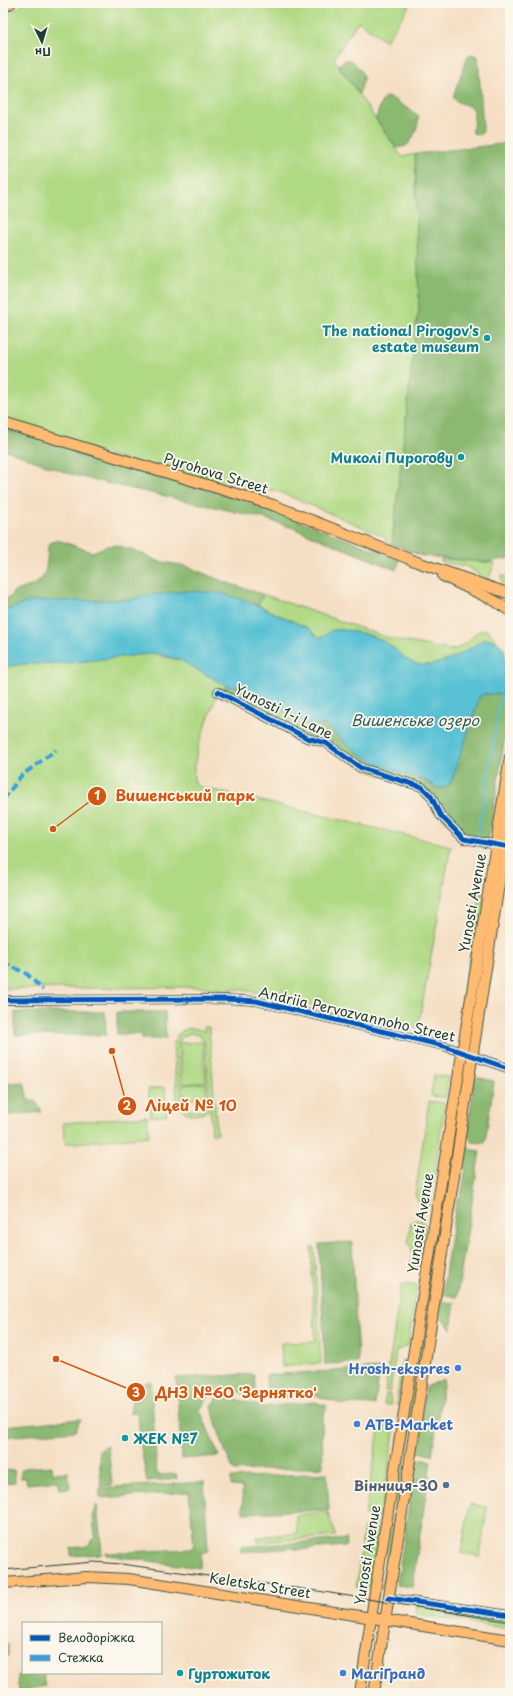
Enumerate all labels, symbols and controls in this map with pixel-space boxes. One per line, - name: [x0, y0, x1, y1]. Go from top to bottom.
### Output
- north arrow: [22, 22, 62, 62]
- text: Пн: [34, 43, 52, 62]
- place label: The national Pirogov's estate museum: [322, 320, 479, 357]
- marker: The national Pirogov's estate museum: [482, 333, 492, 343]
- street label: Pyrohova Street: [161, 447, 271, 499]
- place label: Миколі Пирогову: [331, 447, 453, 468]
- marker: Миколі Пирогову: [456, 452, 466, 462]
- street label: Yunosti 1-i Lane: [231, 678, 337, 744]
- water label: Вишенське озеро: [351, 708, 481, 731]
- callout: Вишенський парк: [87, 782, 263, 809]
- text: Вишенський парк: [115, 783, 255, 806]
- text: 1: [94, 786, 100, 804]
- street label: Yunosti Avenue: [453, 851, 491, 954]
- street label: Andriia Pervozvannoho Street: [257, 981, 458, 1047]
- callout: Ліцей № 10: [117, 1093, 245, 1120]
- text: Ліцей № 10: [145, 1093, 237, 1116]
- text: 2: [123, 1096, 132, 1114]
- street label: Yunosti Avenue: [402, 1171, 438, 1274]
- place label: Hrosh-ekspres: [348, 1358, 450, 1379]
- marker: Hrosh-ekspres: [453, 1363, 463, 1373]
- callout: ДНЗ №60 'Зернятко': [126, 1379, 325, 1406]
- text: ДНЗ №60 'Зернятко': [154, 1380, 317, 1403]
- text: 3: [132, 1383, 140, 1401]
- place label: ATB-Market: [365, 1414, 454, 1435]
- marker: ATB-Market: [352, 1419, 362, 1429]
- place label: ЖЕК №7: [133, 1428, 199, 1449]
- marker: ЖЕК №7: [120, 1433, 130, 1443]
- place label: Вінниця-30: [354, 1475, 438, 1496]
- marker: Вінниця-30: [441, 1480, 451, 1490]
- street label: Yunosti Avenue: [349, 1503, 385, 1606]
- street label: Keletska Street: [208, 1567, 312, 1603]
- legend: [22, 1622, 162, 1674]
- text: Велодоріжка: [58, 1628, 135, 1646]
- text: Стежка: [58, 1648, 104, 1666]
- place label: Гуртожиток: [188, 1663, 270, 1684]
- place label: МагіГранд: [351, 1663, 426, 1684]
- marker: Гуртожиток: [175, 1668, 185, 1678]
- marker: МагіГранд: [338, 1668, 348, 1678]

